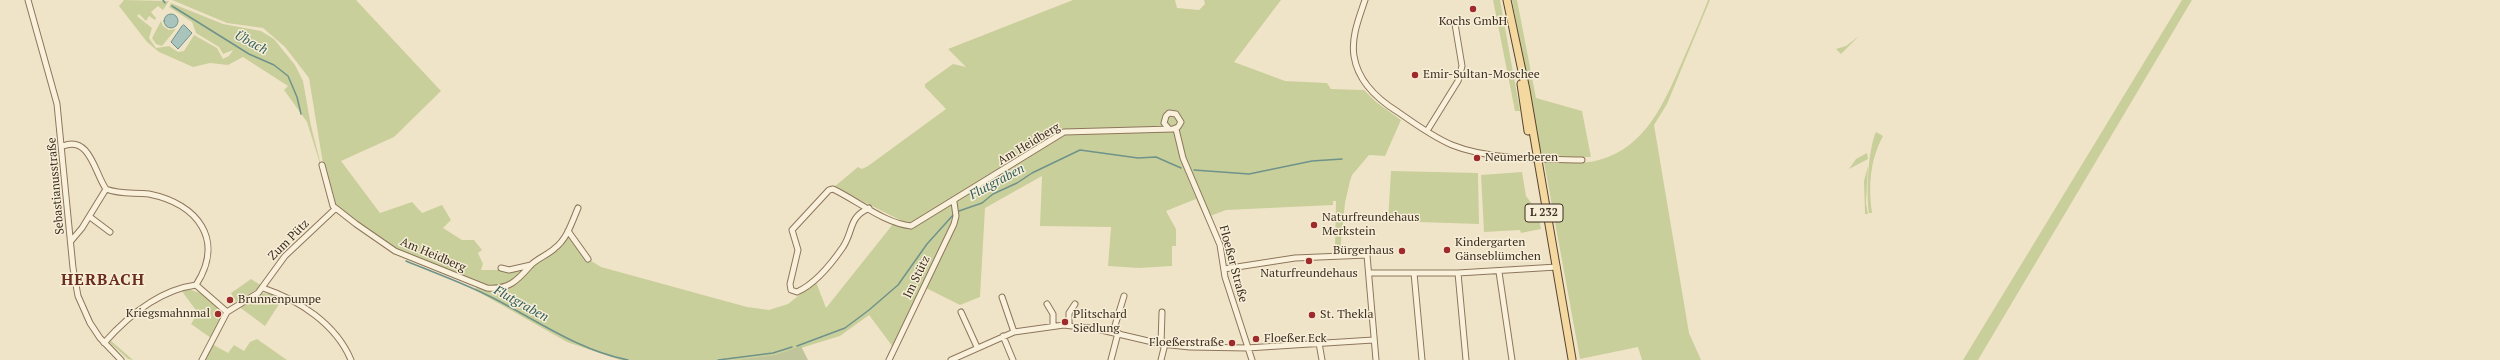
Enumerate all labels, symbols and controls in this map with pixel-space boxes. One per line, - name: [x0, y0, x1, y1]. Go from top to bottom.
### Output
- marker: Kochs GmbH: [1468, 4, 1478, 14]
- place label: Kochs GmbH: [1439, 15, 1507, 29]
- water label: Übach: [232, 28, 270, 58]
- place label: Emir-Sultan-Moschee: [1423, 68, 1540, 82]
- marker: Emir-Sultan-Moschee: [1410, 70, 1420, 80]
- street label: Am Heidberg: [995, 120, 1063, 168]
- street label: Sebastianusstraße: [45, 137, 67, 235]
- place label: Neumerberen: [1485, 151, 1558, 165]
- marker: Neumerberen: [1472, 153, 1482, 163]
- water label: Flutgraben: [967, 161, 1027, 203]
- road number: L 232: [1525, 204, 1563, 222]
- place label: Naturfreundehaus Merkstein: [1322, 211, 1419, 239]
- street label: Zum Pütz: [266, 217, 312, 263]
- marker: Naturfreundehaus Merkstein: [1309, 220, 1319, 230]
- street label: Floeßer Straße: [1216, 224, 1250, 304]
- street label: Am Heidberg: [398, 235, 468, 275]
- place label: Kindergarten Gänseblümchen: [1455, 236, 1541, 264]
- place label: Bürgerhaus: [1333, 244, 1394, 258]
- marker: Kindergarten Gänseblümchen: [1442, 245, 1452, 255]
- marker: Bürgerhaus: [1397, 246, 1407, 256]
- street label: Im Stütz: [901, 253, 933, 301]
- marker: Naturfreundehaus: [1304, 256, 1314, 266]
- place label: Naturfreundehaus: [1260, 267, 1358, 281]
- district label: HERBACH: [61, 270, 145, 290]
- water label: Flutgraben: [491, 283, 551, 325]
- place label: Brunnenpumpe: [238, 293, 321, 307]
- marker: Brunnenpumpe: [225, 295, 235, 305]
- place label: Kriegsmahnmal: [126, 307, 210, 321]
- place label: Plitschard Siedlung: [1073, 308, 1127, 336]
- place label: St. Thekla: [1320, 308, 1374, 322]
- marker: Kriegsmahnmal: [213, 309, 223, 319]
- marker: St. Thekla: [1307, 310, 1317, 320]
- marker: Plitschard Siedlung: [1060, 317, 1070, 327]
- place label: Floeßer Eck: [1264, 332, 1327, 346]
- marker: Floeßer Eck: [1251, 334, 1261, 344]
- place label: Floeßerstraße: [1149, 336, 1224, 350]
- marker: Floeßerstraße: [1227, 338, 1237, 348]

